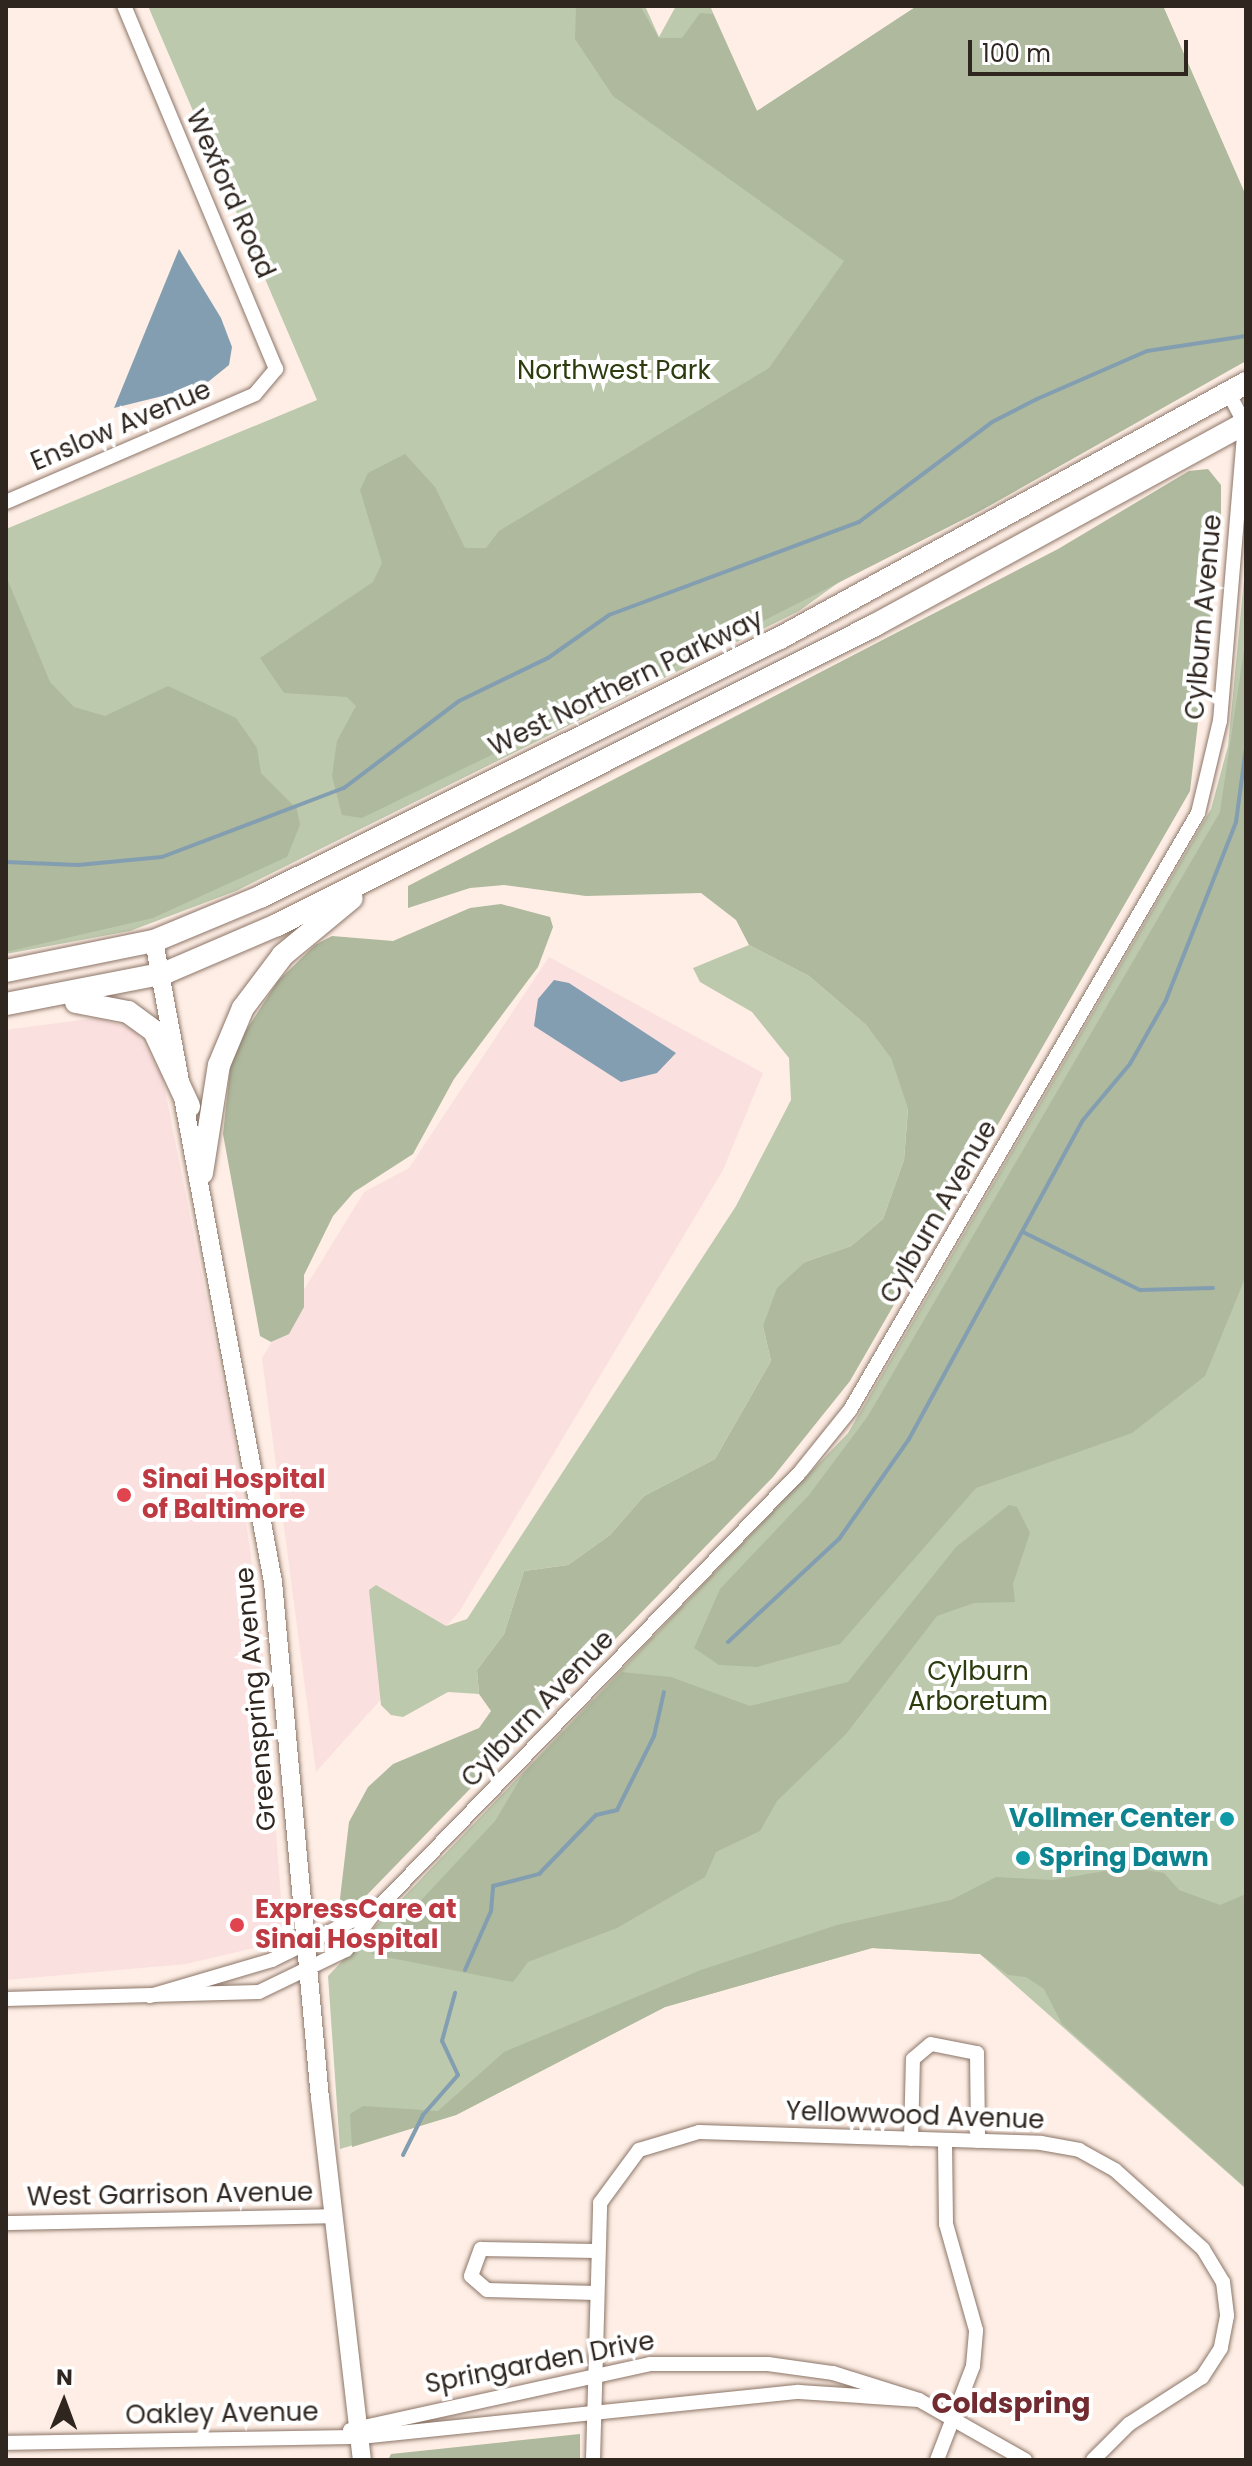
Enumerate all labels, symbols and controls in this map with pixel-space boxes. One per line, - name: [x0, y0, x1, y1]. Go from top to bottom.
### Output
- scale bar: [972, 24, 1192, 74]
- text: 100 m: [982, 37, 1051, 70]
- street label: Wexford Road: [179, 105, 281, 283]
- park label: Northwest Park: [517, 355, 711, 387]
- street label: Enslow Avenue: [26, 374, 216, 478]
- street label: Cylburn Avenue: [1179, 513, 1229, 721]
- street label: West Northern Parkway: [484, 603, 768, 763]
- street label: Cylburn Avenue: [874, 1115, 1004, 1309]
- place label: Sinai Hospital of Baltimore: [142, 1464, 325, 1526]
- marker: Sinai Hospital of Baltimore: [113, 1484, 135, 1506]
- street label: Greenspring Avenue: [229, 1566, 283, 1832]
- street label: Cylburn Avenue: [455, 1624, 621, 1794]
- park label: Cylburn Arboretum: [908, 1656, 1048, 1718]
- place label: Vollmer Center: [1009, 1803, 1211, 1835]
- marker: Vollmer Center: [1218, 1810, 1236, 1828]
- place label: Spring Dawn: [1039, 1842, 1209, 1874]
- marker: Spring Dawn: [1014, 1849, 1032, 1867]
- place label: ExpressCare at Sinai Hospital: [255, 1894, 456, 1956]
- marker: ExpressCare at Sinai Hospital: [226, 1914, 248, 1936]
- street label: Yellowwood Avenue: [785, 2096, 1045, 2136]
- street label: West Garrison Avenue: [27, 2177, 313, 2213]
- street label: Springarden Drive: [423, 2325, 657, 2401]
- north arrow: [24, 2362, 104, 2442]
- text: N: [56, 2362, 73, 2393]
- district label: Coldspring: [931, 2387, 1091, 2421]
- street label: Oakley Avenue: [125, 2397, 319, 2431]

